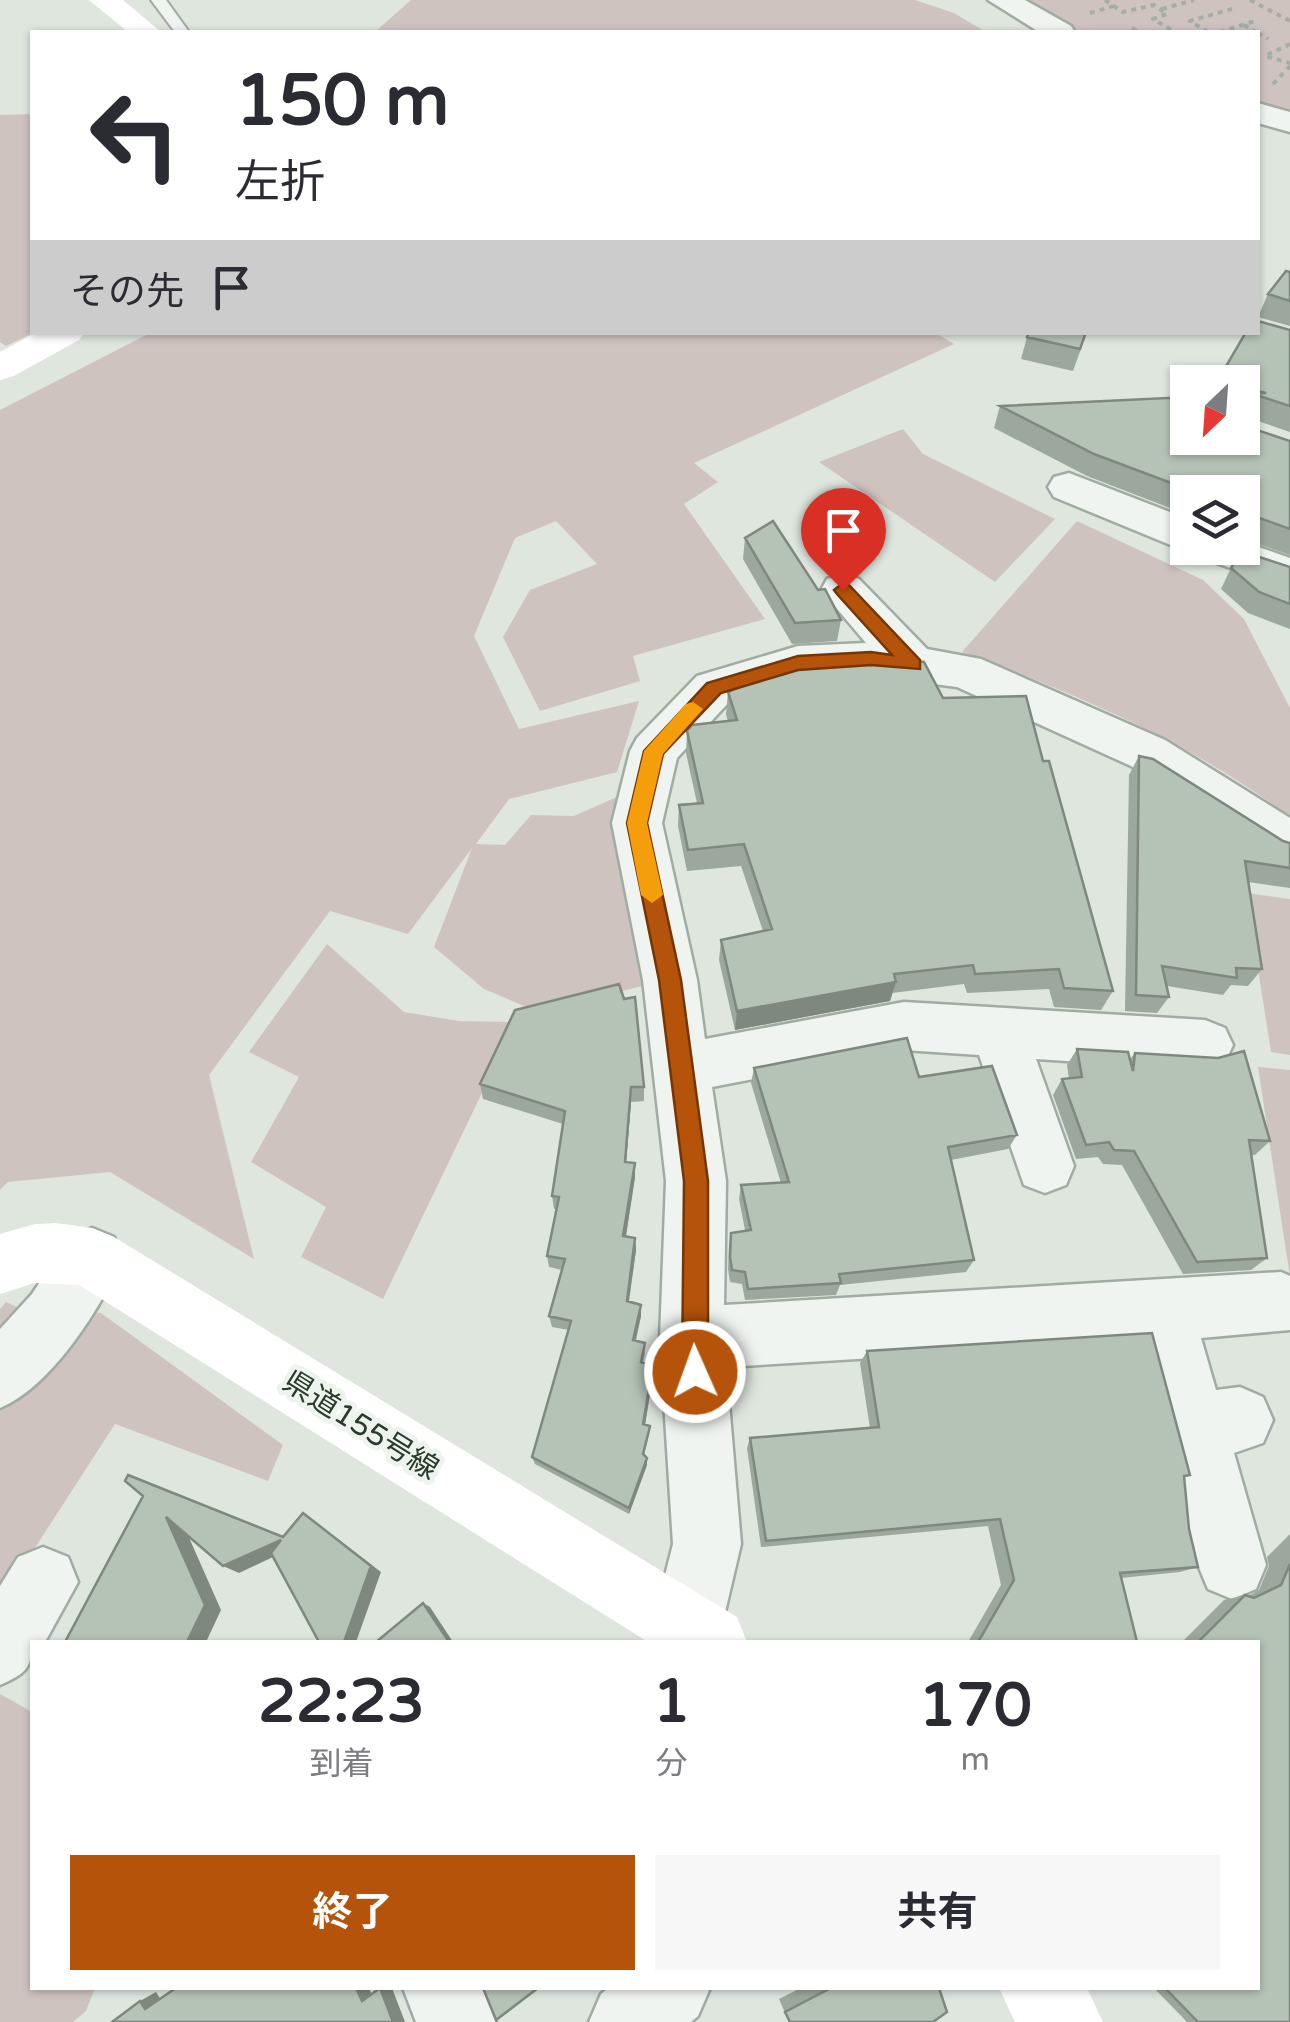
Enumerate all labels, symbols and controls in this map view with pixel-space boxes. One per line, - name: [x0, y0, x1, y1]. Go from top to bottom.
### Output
- text: 150 m: [235, 60, 449, 144]
- icon: left: [70, 70, 200, 200]
- text: 左折: [235, 156, 325, 210]
- icon: arrive: [204, 260, 259, 315]
- text: その先: [70, 269, 184, 315]
- north arrow: [1170, 365, 1260, 455]
- map controls: [1170, 365, 1260, 565]
- button: layers: [1170, 475, 1260, 565]
- pin: [801, 488, 886, 591]
- icon: arrive: [816, 503, 871, 558]
- position arrow: [643, 1320, 747, 1424]
- street label: 県道155号線: [276, 1363, 445, 1488]
- text: 22:23: [258, 1666, 425, 1738]
- text: 1: [653, 1666, 690, 1738]
- text: 170: [919, 1670, 1032, 1742]
- text: m: [961, 1741, 990, 1779]
- text: 到着: [309, 1745, 373, 1783]
- text: 分: [656, 1745, 688, 1783]
- button: 終了: [70, 1855, 635, 1970]
- button: 共有: [655, 1855, 1220, 1970]

